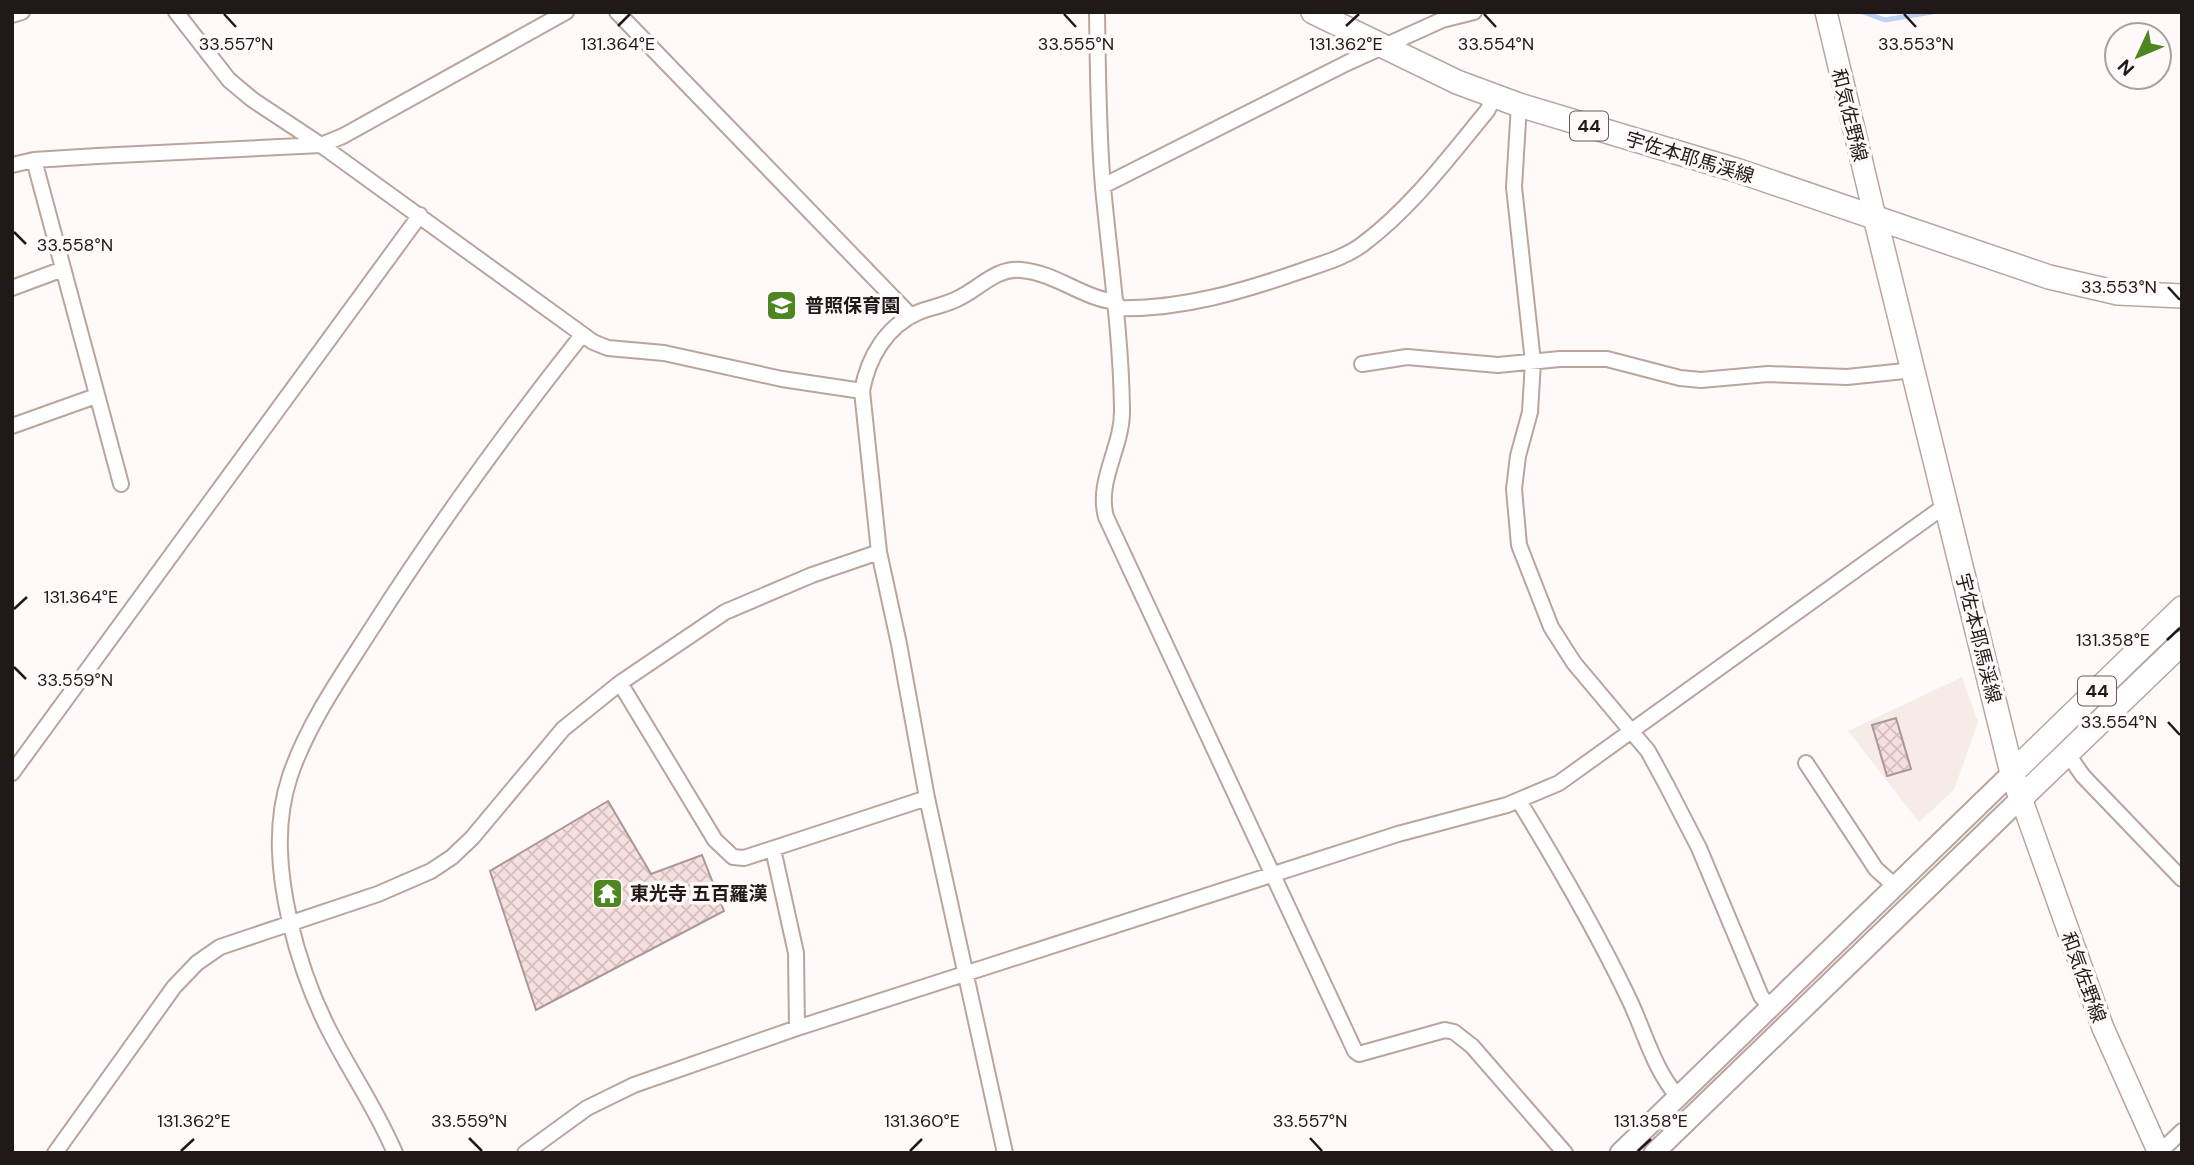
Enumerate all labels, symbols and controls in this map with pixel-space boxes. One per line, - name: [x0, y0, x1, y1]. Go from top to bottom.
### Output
- north arrow: [2103, 21, 2173, 91]
- text: 33.557°N: [199, 32, 273, 56]
- text: 131.364°E: [581, 32, 655, 56]
- text: 33.555°N: [1038, 32, 1114, 56]
- text: 131.362°E: [1309, 32, 1383, 56]
- text: 33.554°N: [1458, 32, 1534, 56]
- text: 33.553°N: [1878, 32, 1954, 56]
- text: N: [2112, 54, 2140, 81]
- street label: 和気佐野線: [1826, 66, 1873, 164]
- road number: 44: [1570, 112, 1608, 140]
- street label: 宇佐本耶馬渓線: [1623, 126, 1757, 189]
- text: 33.558°N: [37, 233, 113, 257]
- text: 33.553°N: [2081, 275, 2157, 299]
- school or university icon: 普照保育園: [765, 288, 799, 322]
- place label: 普照保育園: [805, 293, 900, 318]
- street label: 宇佐本耶馬渓線: [1950, 571, 2007, 706]
- text: 131.364°E: [44, 585, 118, 609]
- text: 131.358°E: [2076, 628, 2150, 652]
- text: 33.559°N: [37, 668, 113, 692]
- road number: 44: [2078, 676, 2116, 706]
- text: 33.554°N: [2081, 710, 2157, 734]
- temple icon: 東光寺 五百羅漢: [590, 876, 624, 910]
- place label: 東光寺 五百羅漢: [630, 881, 767, 906]
- street label: 和気佐野線: [2056, 928, 2112, 1026]
- text: 131.362°E: [157, 1109, 231, 1133]
- text: 33.559°N: [431, 1109, 507, 1133]
- text: 131.360°E: [884, 1109, 960, 1133]
- text: 33.557°N: [1273, 1109, 1347, 1133]
- text: 131.358°E: [1614, 1109, 1688, 1133]

